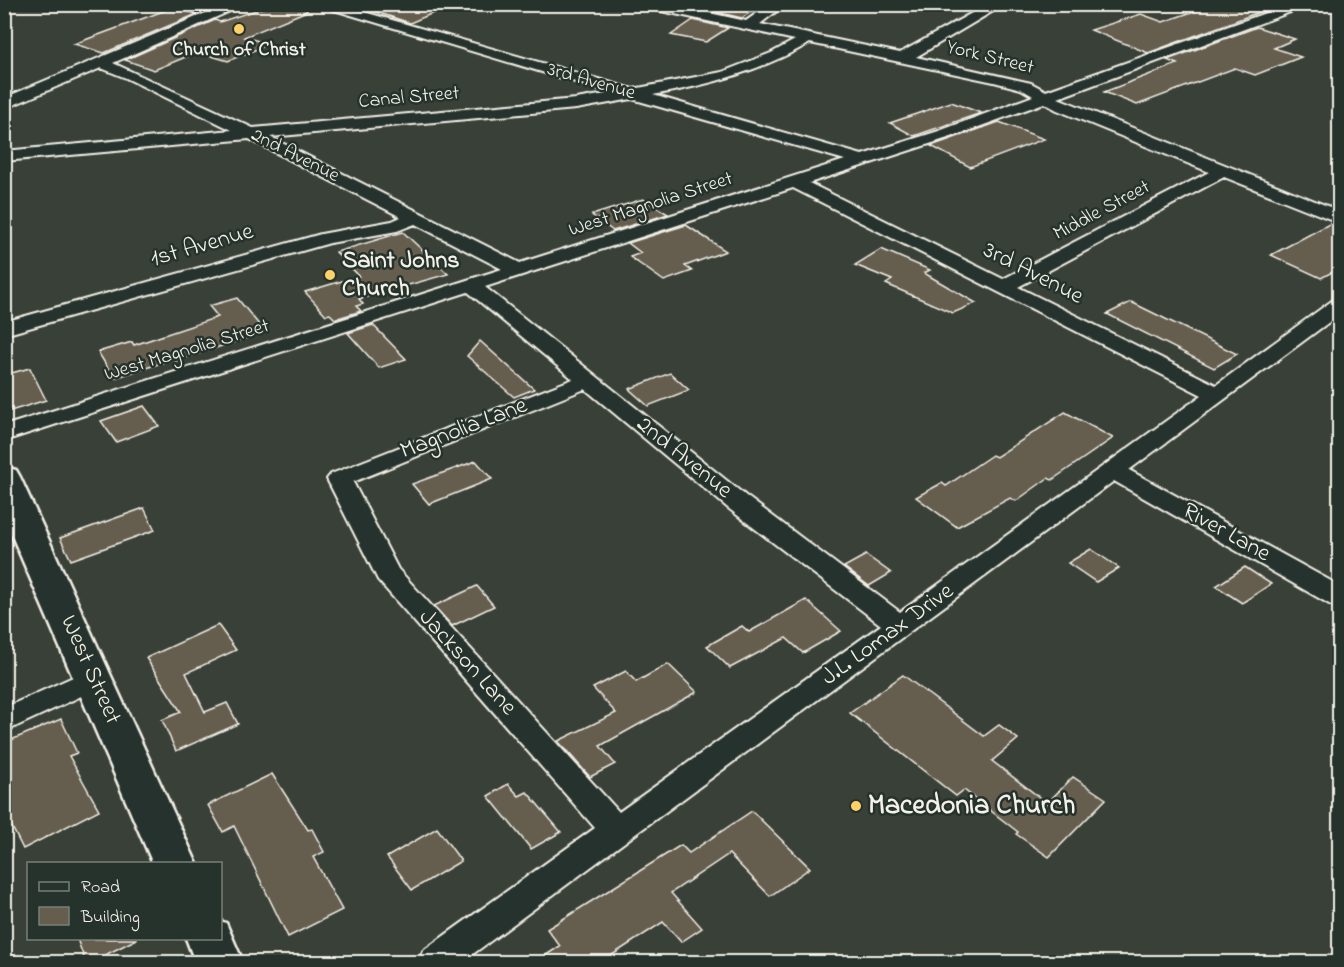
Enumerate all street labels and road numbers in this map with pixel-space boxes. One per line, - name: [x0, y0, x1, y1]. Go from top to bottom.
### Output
- street label: York Street: [943, 33, 1037, 83]
- street label: 3rd Avenue: [544, 56, 639, 108]
- street label: Canal Street: [357, 79, 461, 117]
- street label: 2nd Avenue: [246, 121, 344, 191]
- street label: West Magnolia Street: [565, 165, 737, 246]
- street label: Middle Street: [1048, 173, 1156, 249]
- street label: 1st Avenue: [146, 215, 258, 277]
- street label: 3rd Avenue: [977, 234, 1090, 314]
- street label: West Magnolia Street: [101, 312, 274, 391]
- street label: Magnolia Lane: [395, 389, 533, 469]
- street label: 2nd Avenue: [628, 408, 740, 508]
- street label: River Lane: [1175, 494, 1277, 572]
- street label: J.L. Lomax Drive: [815, 575, 962, 695]
- street label: Jackson Lane: [410, 602, 525, 724]
- street label: West Street: [50, 610, 130, 730]

